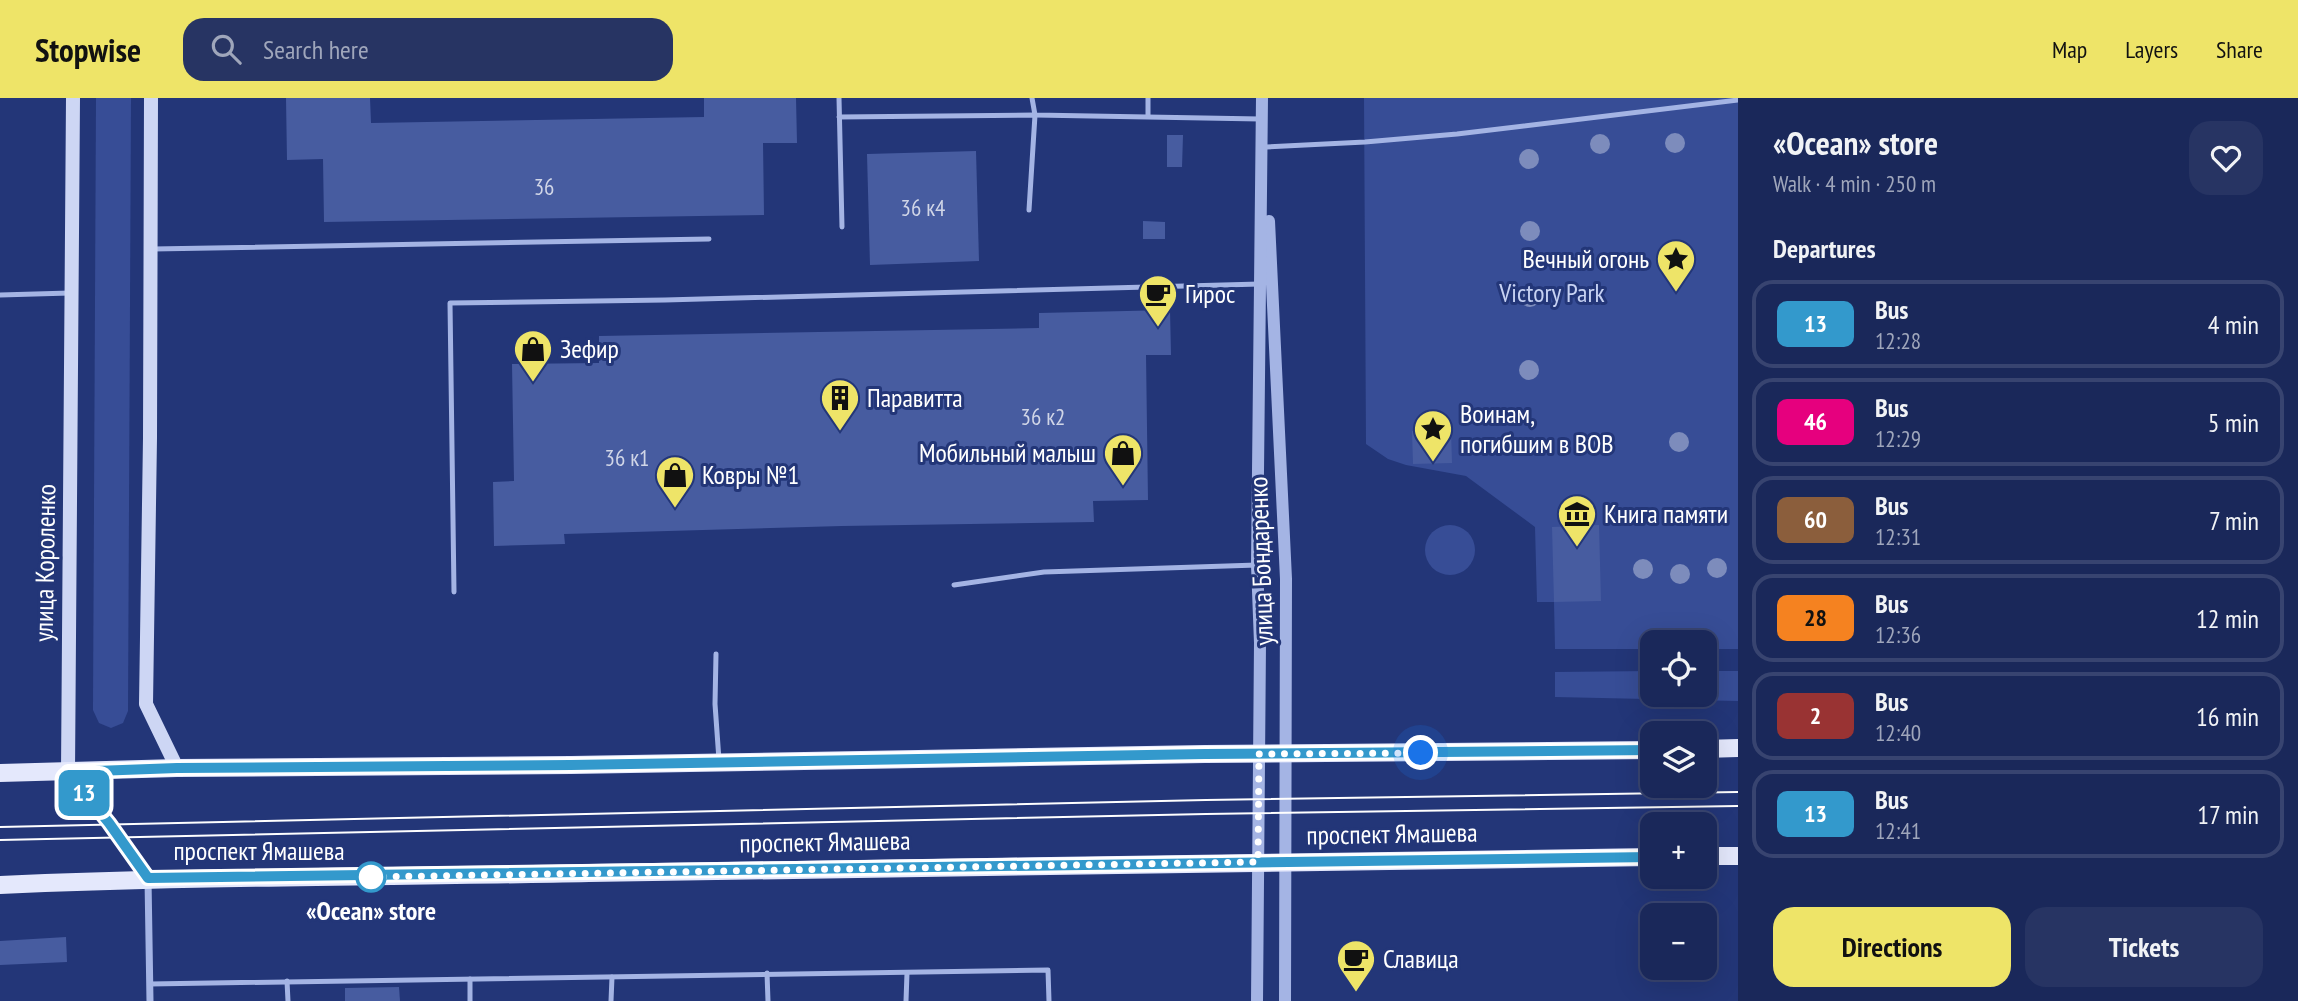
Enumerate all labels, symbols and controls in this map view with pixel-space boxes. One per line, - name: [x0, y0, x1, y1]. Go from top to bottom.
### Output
- search box: [183, 18, 673, 81]
- text: Stopwise: [35, 28, 141, 71]
- icon: search: [207, 30, 245, 68]
- text: Search here: [263, 33, 369, 66]
- text: Map: [2052, 34, 2087, 65]
- text: Layers: [2125, 34, 2178, 65]
- text: Share: [2216, 34, 2263, 65]
- text: «Ocean» store: [1773, 121, 1938, 164]
- button: heart: [2189, 121, 2263, 195]
- text: Walk · 4 min · 250 m: [1773, 169, 1936, 198]
- house number: 36: [534, 172, 554, 201]
- house number: 36 к4: [901, 193, 945, 222]
- text: Departures: [1773, 232, 1876, 265]
- place icon: Вечный огонь: [1655, 238, 1697, 293]
- place label: Вечный огонь: [1523, 242, 1649, 275]
- cafe icon: Гирос: [1137, 273, 1179, 328]
- park label: Victory Park: [1498, 276, 1605, 309]
- place label: Гирос: [1185, 277, 1235, 310]
- text: Bus: [1875, 293, 1908, 326]
- text: 13: [1804, 308, 1827, 339]
- text: 4 min: [2208, 308, 2259, 341]
- text: 12:28: [1875, 326, 1921, 355]
- shop icon: Зефир: [512, 328, 554, 383]
- place label: Зефир: [560, 332, 619, 365]
- building icon: Паравитта: [819, 377, 861, 432]
- place label: Паравитта: [867, 381, 963, 414]
- text: Bus: [1875, 391, 1908, 424]
- place label: Воинам, погибшим в ВОВ: [1460, 397, 1613, 460]
- house number: 36 к2: [1021, 402, 1065, 431]
- text: 46: [1804, 406, 1827, 437]
- text: 5 min: [2208, 406, 2259, 439]
- place icon: Воинам, погибшим в ВОВ: [1412, 408, 1454, 463]
- text: 12:29: [1875, 424, 1921, 453]
- shop icon: Мобильный малыш: [1102, 432, 1144, 487]
- place label: Мобильный малыш: [919, 436, 1096, 469]
- house number: 36 к1: [605, 443, 649, 472]
- shop icon: Ковры №1: [654, 454, 696, 509]
- place label: Ковры №1: [702, 458, 799, 491]
- street label: улица Бондаренко: [1241, 476, 1280, 646]
- street label: улица Короленко: [27, 484, 62, 642]
- text: Bus: [1875, 489, 1908, 522]
- museum icon: Книга памяти: [1556, 493, 1598, 548]
- place label: Книга памяти: [1604, 497, 1728, 530]
- text: 60: [1804, 504, 1827, 535]
- text: 7 min: [2209, 504, 2259, 537]
- text: 12:31: [1875, 522, 1921, 551]
- text: Bus: [1875, 587, 1908, 620]
- text: 28: [1804, 602, 1827, 633]
- text: 12 min: [2196, 602, 2259, 635]
- text: 12:36: [1875, 620, 1921, 649]
- map controls: [1640, 630, 1717, 980]
- button: locate: [1640, 630, 1717, 707]
- text: Bus: [1875, 685, 1908, 718]
- text: 2: [1810, 700, 1821, 731]
- text: 16 min: [2196, 700, 2259, 733]
- text: 12:40: [1875, 718, 1921, 747]
- button: layers: [1640, 721, 1717, 798]
- your location: [1403, 735, 1438, 770]
- line badge: 13: [52, 770, 116, 816]
- text: 13: [73, 777, 95, 808]
- text: Bus: [1875, 783, 1908, 816]
- text: 13: [1804, 798, 1827, 829]
- text: 17 min: [2197, 798, 2259, 831]
- button: +: [1640, 812, 1717, 889]
- street label: проспект Ямашева: [1306, 816, 1478, 851]
- text: 12:41: [1875, 816, 1921, 845]
- street label: проспект Ямашева: [739, 824, 911, 859]
- street label: проспект Ямашева: [173, 834, 345, 867]
- marker: «Ocean» store: [356, 862, 386, 892]
- place label: «Ocean» store: [306, 894, 436, 927]
- button: −: [1640, 903, 1717, 980]
- button: Directions: [1773, 907, 2011, 987]
- button: Tickets: [2025, 907, 2263, 987]
- cafe icon: Славица: [1335, 938, 1377, 993]
- place label: Славица: [1383, 942, 1459, 975]

